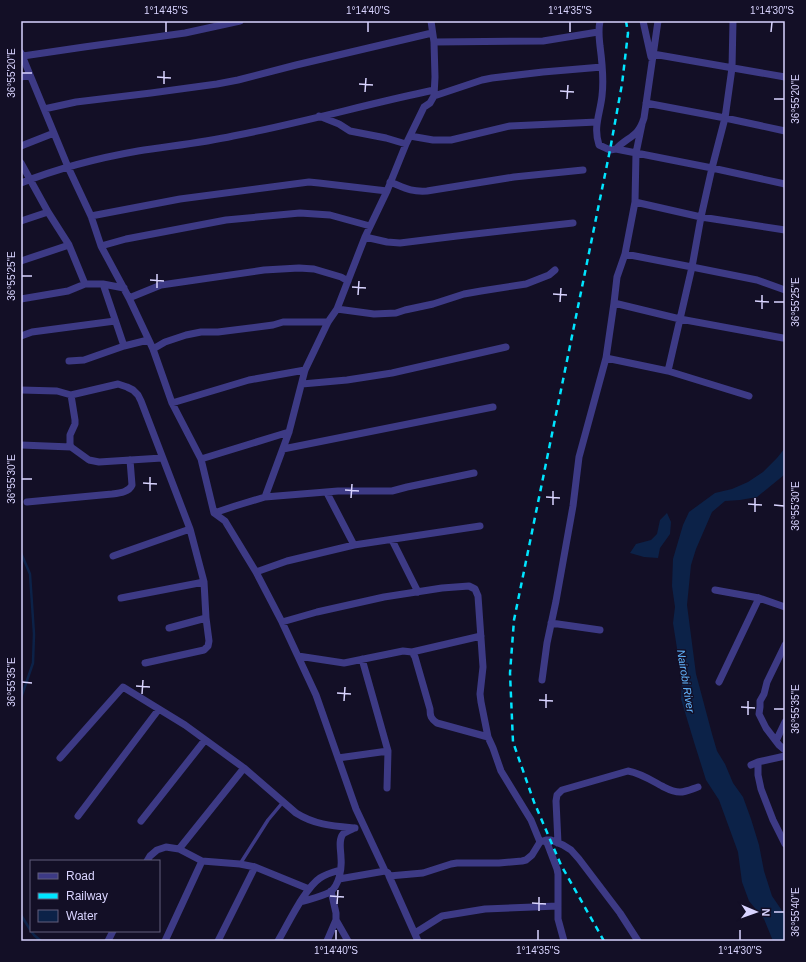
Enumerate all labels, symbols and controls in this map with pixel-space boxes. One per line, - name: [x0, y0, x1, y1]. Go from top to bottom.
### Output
- text: 1°14'45"S: [144, 5, 188, 16]
- text: 1°14'40"S: [346, 5, 390, 16]
- text: 1°14'35"S: [548, 5, 592, 16]
- text: 1°14'30"S: [750, 5, 794, 16]
- text: 36°55'20"E: [6, 48, 17, 98]
- text: 36°55'20"E: [790, 74, 801, 124]
- text: 36°55'25"E: [6, 251, 17, 301]
- text: 36°55'25"E: [790, 277, 801, 327]
- text: 36°55'30"E: [6, 454, 17, 504]
- text: 36°55'30"E: [790, 481, 801, 531]
- water label: Nairobi River: [675, 649, 697, 715]
- text: 36°55'35"E: [6, 657, 17, 707]
- text: 36°55'35"E: [790, 684, 801, 734]
- legend: [30, 860, 160, 932]
- text: Road: [66, 869, 95, 883]
- text: 36°55'40"E: [790, 887, 801, 937]
- text: Railway: [66, 889, 108, 903]
- north arrow: [736, 892, 776, 932]
- text: N: [760, 908, 772, 917]
- text: Water: [66, 909, 98, 923]
- text: 1°14'40"S: [314, 945, 358, 956]
- text: 1°14'35"S: [516, 945, 560, 956]
- text: 1°14'30"S: [718, 945, 762, 956]

